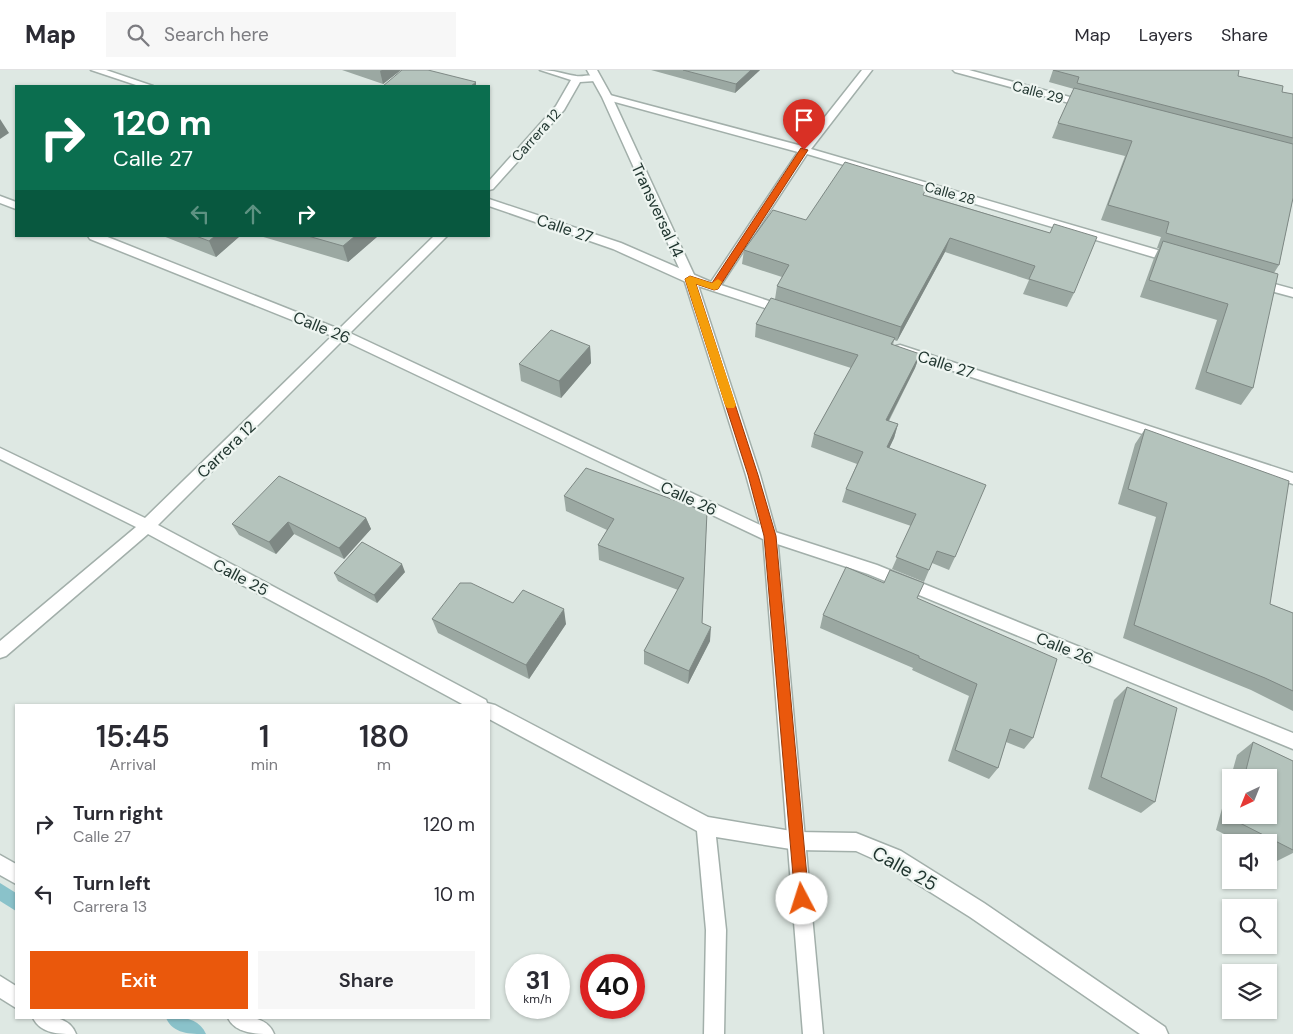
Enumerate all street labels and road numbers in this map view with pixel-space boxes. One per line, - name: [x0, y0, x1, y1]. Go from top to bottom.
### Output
- street label: Calle 29: [1010, 77, 1066, 108]
- street label: Carrera 12: [508, 105, 564, 165]
- street label: Transversal 14: [627, 160, 689, 261]
- street label: Calle 28: [923, 177, 977, 209]
- street label: Calle 27: [534, 209, 596, 248]
- street label: Calle 26: [290, 307, 354, 348]
- street label: Calle 27: [915, 346, 977, 383]
- street label: Carrera 12: [192, 416, 260, 483]
- street label: Calle 26: [657, 476, 720, 521]
- street label: Calle 25: [210, 554, 272, 601]
- street label: Calle 26: [1033, 628, 1097, 669]
- street label: Calle 25: [868, 840, 942, 897]

